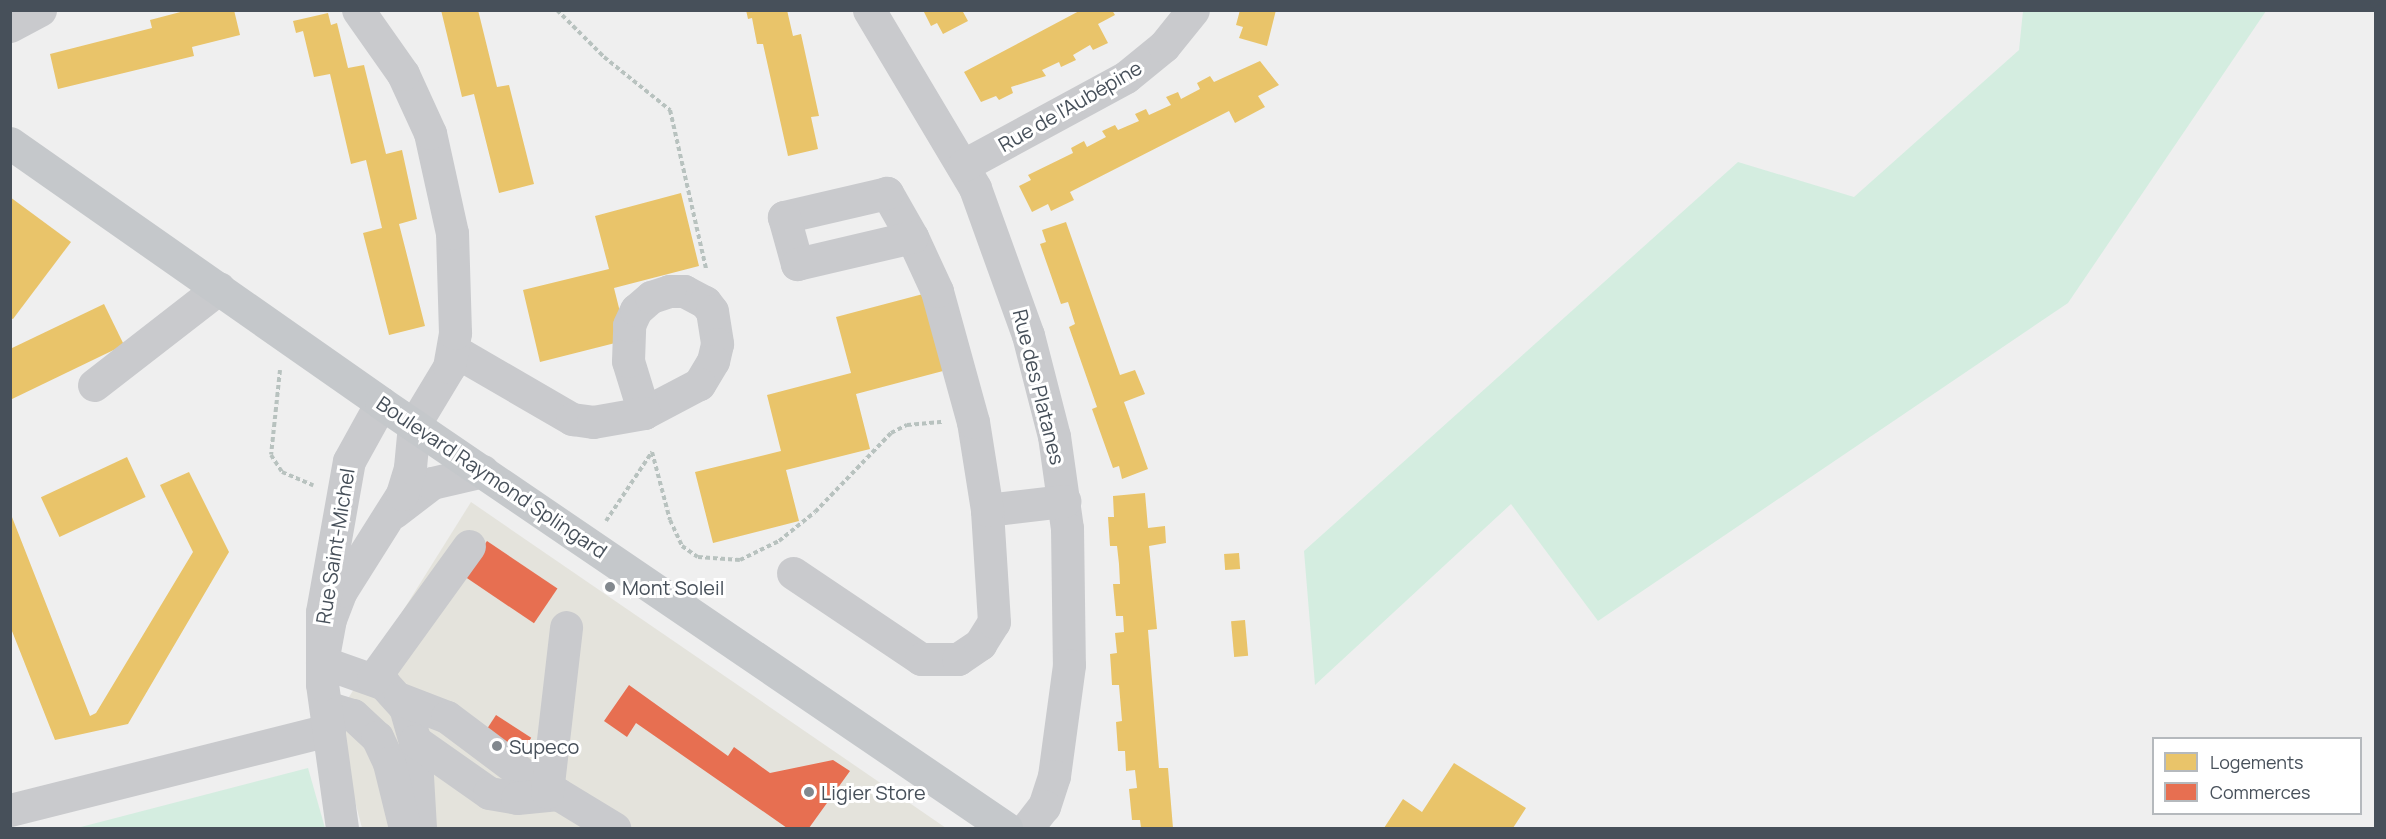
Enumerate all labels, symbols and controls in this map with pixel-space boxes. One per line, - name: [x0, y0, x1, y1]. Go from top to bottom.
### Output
- street label: Rue de l'Aubépine: [994, 55, 1146, 157]
- street label: Rue des Platanes: [1008, 307, 1070, 467]
- street label: Boulevard Raymond Splingard: [372, 391, 612, 563]
- street label: Rue Saint-Michel: [311, 466, 359, 626]
- place label: Mont Soleil: [622, 575, 724, 599]
- marker: Mont Soleil: [603, 580, 617, 594]
- place label: Supeco: [509, 734, 579, 758]
- legend: [2152, 737, 2362, 815]
- marker: Supeco: [490, 739, 504, 753]
- text: Logements: [2210, 750, 2304, 774]
- place label: Ligier Store: [821, 780, 926, 804]
- text: Commerces: [2210, 780, 2311, 804]
- marker: Ligier Store: [802, 785, 816, 799]

